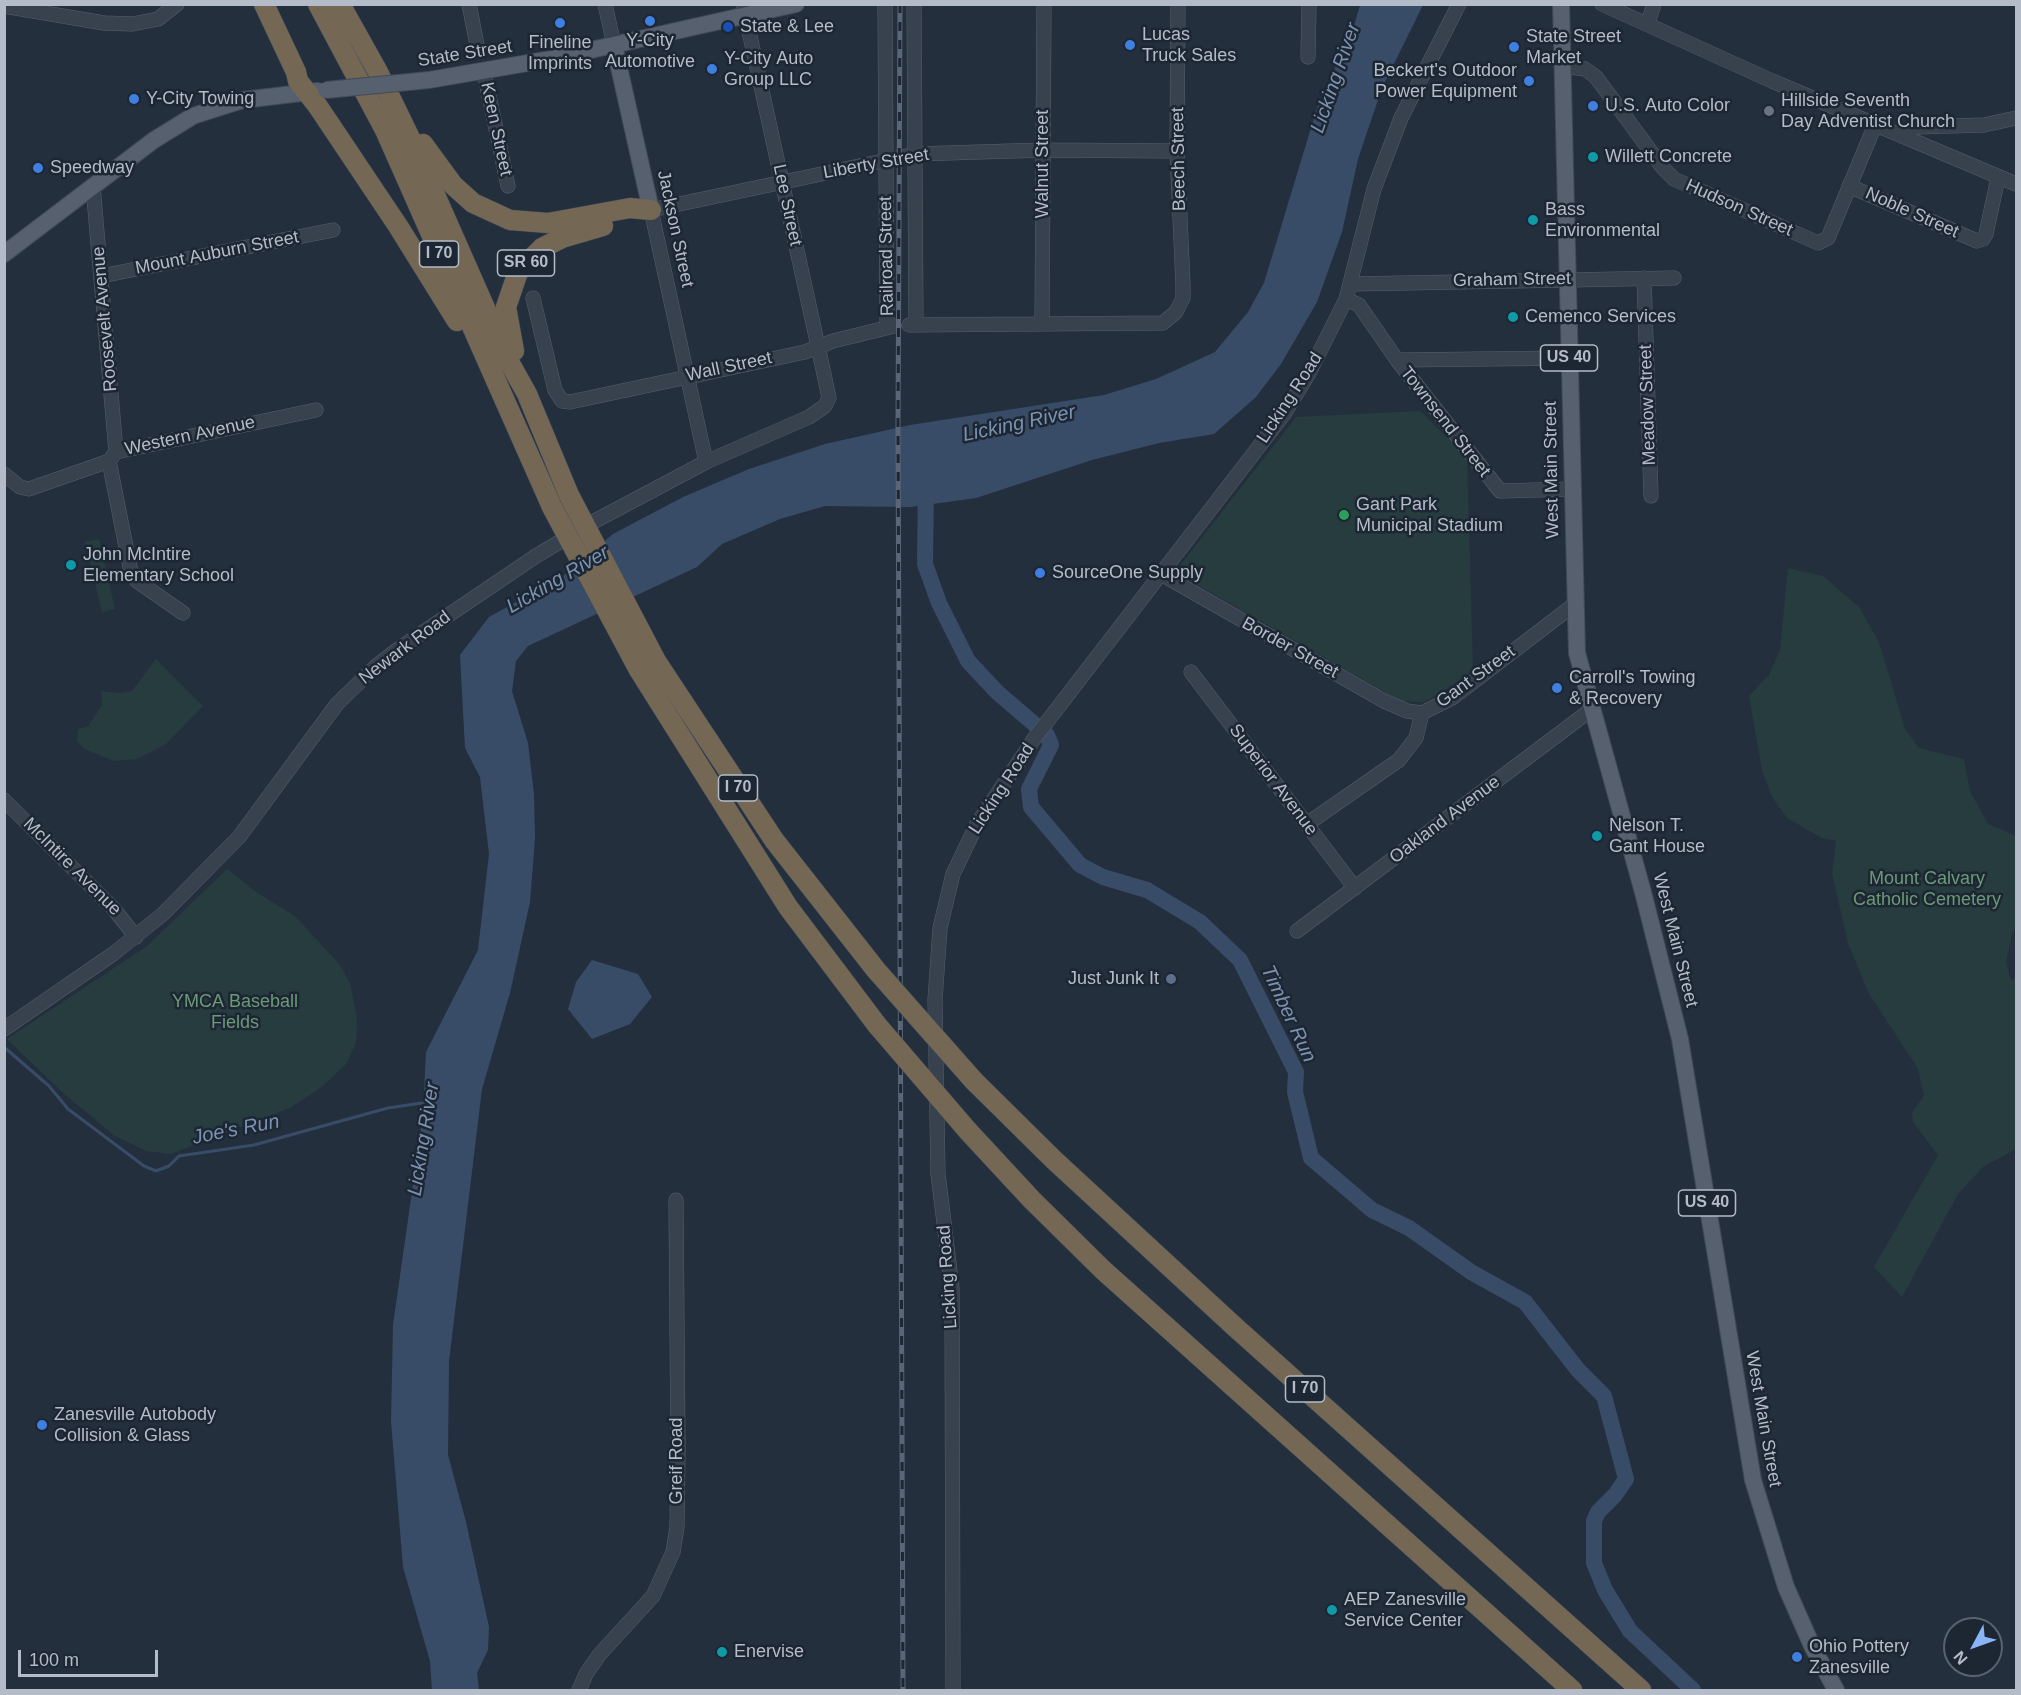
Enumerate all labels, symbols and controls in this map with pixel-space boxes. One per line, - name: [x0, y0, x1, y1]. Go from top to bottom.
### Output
- marker: Y-City Automotive: [643, 14, 657, 28]
- marker: Fineline Imprints: [553, 16, 567, 30]
- place label: State & Lee: [740, 16, 834, 38]
- marker: State & Lee: [721, 20, 735, 34]
- water label: Licking River: [1306, 20, 1366, 136]
- place label: Lucas Truck Sales: [1142, 24, 1236, 66]
- place label: State Street Market: [1526, 26, 1621, 68]
- place label: Y-City Automotive: [605, 30, 695, 72]
- place label: Fineline Imprints: [528, 32, 592, 74]
- street label: State Street: [416, 36, 514, 72]
- marker: Lucas Truck Sales: [1123, 38, 1137, 52]
- marker: State Street Market: [1507, 40, 1521, 54]
- place label: Y-City Auto Group LLC: [724, 48, 813, 90]
- place label: Beckert's Outdoor Power Equipment: [1374, 60, 1517, 103]
- marker: Y-City Auto Group LLC: [705, 62, 719, 76]
- marker: Beckert's Outdoor Power Equipment: [1522, 74, 1536, 88]
- street label: Keen Street: [476, 80, 516, 178]
- place label: Y-City Towing: [146, 88, 254, 110]
- place label: Hillside Seventh Day Adventist Church: [1781, 90, 1955, 132]
- marker: Y-City Towing: [127, 92, 141, 106]
- place label: U.S. Auto Color: [1605, 95, 1730, 117]
- marker: U.S. Auto Color: [1586, 99, 1600, 113]
- marker: Hillside Seventh Day Adventist Church: [1762, 104, 1776, 118]
- street label: Beech Street: [1167, 107, 1191, 211]
- street label: Walnut Street: [1032, 110, 1054, 218]
- street label: Liberty Street: [821, 144, 931, 184]
- place label: Willett Concrete: [1605, 146, 1732, 168]
- marker: Willett Concrete: [1586, 150, 1600, 164]
- place label: Speedway: [50, 157, 134, 179]
- marker: Speedway: [31, 161, 45, 175]
- street label: Lee Street: [768, 162, 806, 248]
- street label: Jackson Street: [652, 169, 698, 289]
- street label: Hudson Street: [1682, 175, 1796, 241]
- street label: Noble Street: [1862, 183, 1962, 243]
- street label: Railroad Street: [875, 196, 899, 316]
- place label: Bass Environmental: [1545, 199, 1660, 242]
- marker: Bass Environmental: [1526, 213, 1540, 227]
- street label: Mount Auburn Street: [133, 227, 301, 279]
- road number: I 70: [420, 241, 458, 267]
- street label: Roosevelt Avenue: [88, 245, 122, 393]
- road number: SR 60: [498, 250, 554, 276]
- street label: Graham Street: [1453, 268, 1571, 292]
- place label: Cemenco Services: [1525, 306, 1676, 328]
- marker: Cemenco Services: [1506, 310, 1520, 324]
- street label: Meadow Street: [1635, 344, 1661, 466]
- road number: US 40: [1540, 345, 1598, 371]
- street label: Wall Street: [684, 347, 774, 387]
- street label: Licking Road: [1253, 348, 1327, 448]
- street label: Townsend Street: [1395, 363, 1495, 481]
- water label: Licking River: [961, 400, 1077, 448]
- street label: West Main Street: [1540, 401, 1564, 539]
- street label: Western Avenue: [123, 412, 257, 460]
- place label: Gant Park Municipal Stadium: [1356, 494, 1503, 536]
- marker: Gant Park Municipal Stadium: [1337, 508, 1351, 522]
- water label: Licking River: [502, 541, 614, 619]
- place label: John McIntire Elementary School: [83, 544, 234, 586]
- marker: John McIntire Elementary School: [64, 558, 78, 572]
- place label: SourceOne Supply: [1052, 562, 1203, 584]
- marker: SourceOne Supply: [1033, 566, 1047, 580]
- street label: Newark Road: [355, 607, 455, 689]
- street label: Border Street: [1238, 613, 1342, 683]
- street label: Gant Street: [1432, 641, 1520, 713]
- place label: Carroll's Towing & Recovery: [1569, 667, 1695, 710]
- marker: Carroll's Towing & Recovery: [1550, 681, 1564, 695]
- street label: Superior Avenue: [1224, 720, 1322, 840]
- street label: Licking Road: [965, 739, 1039, 839]
- street label: Oakland Avenue: [1385, 771, 1505, 869]
- road number: I 70: [718, 775, 758, 801]
- street label: McIntire Avenue: [18, 813, 126, 921]
- place label: Nelson T. Gant House: [1609, 815, 1705, 858]
- marker: Nelson T. Gant House: [1590, 829, 1604, 843]
- park label: Mount Calvary Catholic Cemetery: [1853, 868, 2001, 910]
- street label: West Main Street: [1648, 871, 1702, 1009]
- water label: Timber Run: [1255, 962, 1321, 1066]
- place label: Just Junk It: [1068, 968, 1159, 990]
- marker: Just Junk It: [1164, 972, 1178, 986]
- park label: YMCA Baseball Fields: [172, 991, 298, 1034]
- water label: Licking River: [403, 1081, 445, 1197]
- water label: Joe's Run: [190, 1110, 282, 1150]
- road number: US 40: [1678, 1190, 1736, 1216]
- street label: Licking Road: [934, 1224, 962, 1330]
- street label: West Main Street: [1740, 1349, 1786, 1489]
- road number: I 70: [1286, 1376, 1324, 1402]
- place label: Zanesville Autobody Collision & Glass: [54, 1404, 216, 1446]
- street label: Greif Road: [666, 1417, 688, 1505]
- marker: Zanesville Autobody Collision & Glass: [35, 1418, 49, 1432]
- place label: AEP Zanesville Service Center: [1344, 1589, 1466, 1632]
- marker: AEP Zanesville Service Center: [1325, 1603, 1339, 1617]
- north arrow: [1943, 1617, 2003, 1677]
- place label: Ohio Pottery Zanesville: [1809, 1636, 1909, 1678]
- scale bar: [21, 1638, 160, 1676]
- place label: Enervise: [734, 1641, 804, 1663]
- marker: Enervise: [715, 1645, 729, 1659]
- text: N: [1950, 1648, 1971, 1668]
- text: 100 m: [29, 1650, 79, 1670]
- marker: Ohio Pottery Zanesville: [1790, 1650, 1804, 1664]

